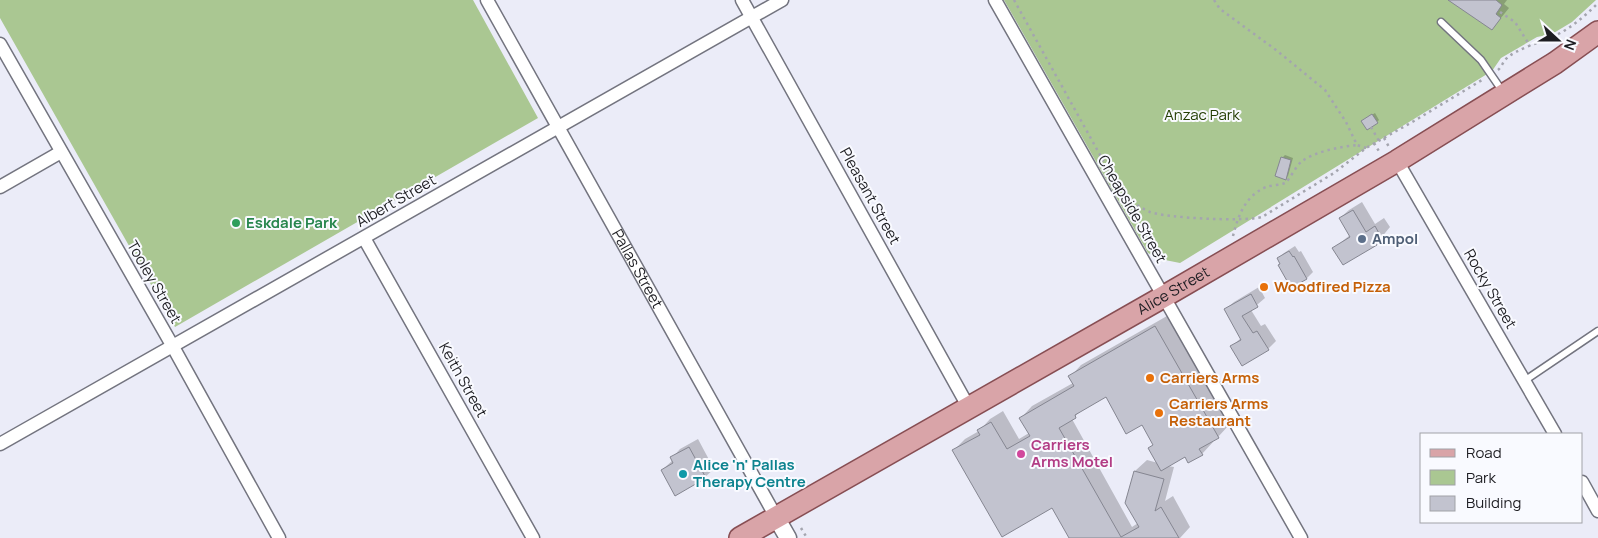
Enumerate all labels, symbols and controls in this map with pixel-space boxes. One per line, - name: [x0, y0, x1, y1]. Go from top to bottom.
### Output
- north arrow: [1533, 15, 1583, 65]
- text: N: [1560, 37, 1581, 53]
- park label: Anzac Park: [1164, 104, 1240, 125]
- street label: Pleasant Street: [835, 144, 906, 248]
- street label: Cheapside Street: [1093, 151, 1172, 267]
- street label: Albert Street: [352, 169, 440, 232]
- place label: Eskdale Park: [246, 212, 338, 233]
- marker: Eskdale Park: [230, 217, 242, 229]
- street label: Pallas Street: [607, 225, 668, 312]
- place label: Ampol: [1372, 228, 1418, 249]
- marker: Ampol: [1356, 233, 1368, 245]
- street label: Tooley Street: [122, 236, 187, 327]
- street label: Rocky Street: [1459, 245, 1522, 333]
- street label: Alice Street: [1133, 261, 1213, 320]
- place label: Woodfired Pizza: [1274, 276, 1391, 297]
- marker: Woodfired Pizza: [1258, 281, 1270, 293]
- street label: Keith Street: [434, 339, 493, 421]
- place label: Carriers Arms: [1160, 367, 1259, 388]
- marker: Carriers Arms: [1144, 372, 1156, 384]
- place label: Carriers Arms Restaurant: [1169, 393, 1268, 431]
- marker: Carriers Arms Restaurant: [1153, 407, 1165, 419]
- legend: [1420, 433, 1583, 523]
- place label: Carriers Arms Motel: [1031, 434, 1113, 472]
- text: Road: [1466, 442, 1502, 463]
- marker: Carriers Arms Motel: [1015, 448, 1027, 460]
- place label: Alice 'n' Pallas Therapy Centre: [693, 454, 806, 492]
- text: Park: [1466, 467, 1496, 488]
- marker: Alice 'n' Pallas Therapy Centre: [677, 468, 689, 480]
- text: Building: [1466, 492, 1521, 513]

